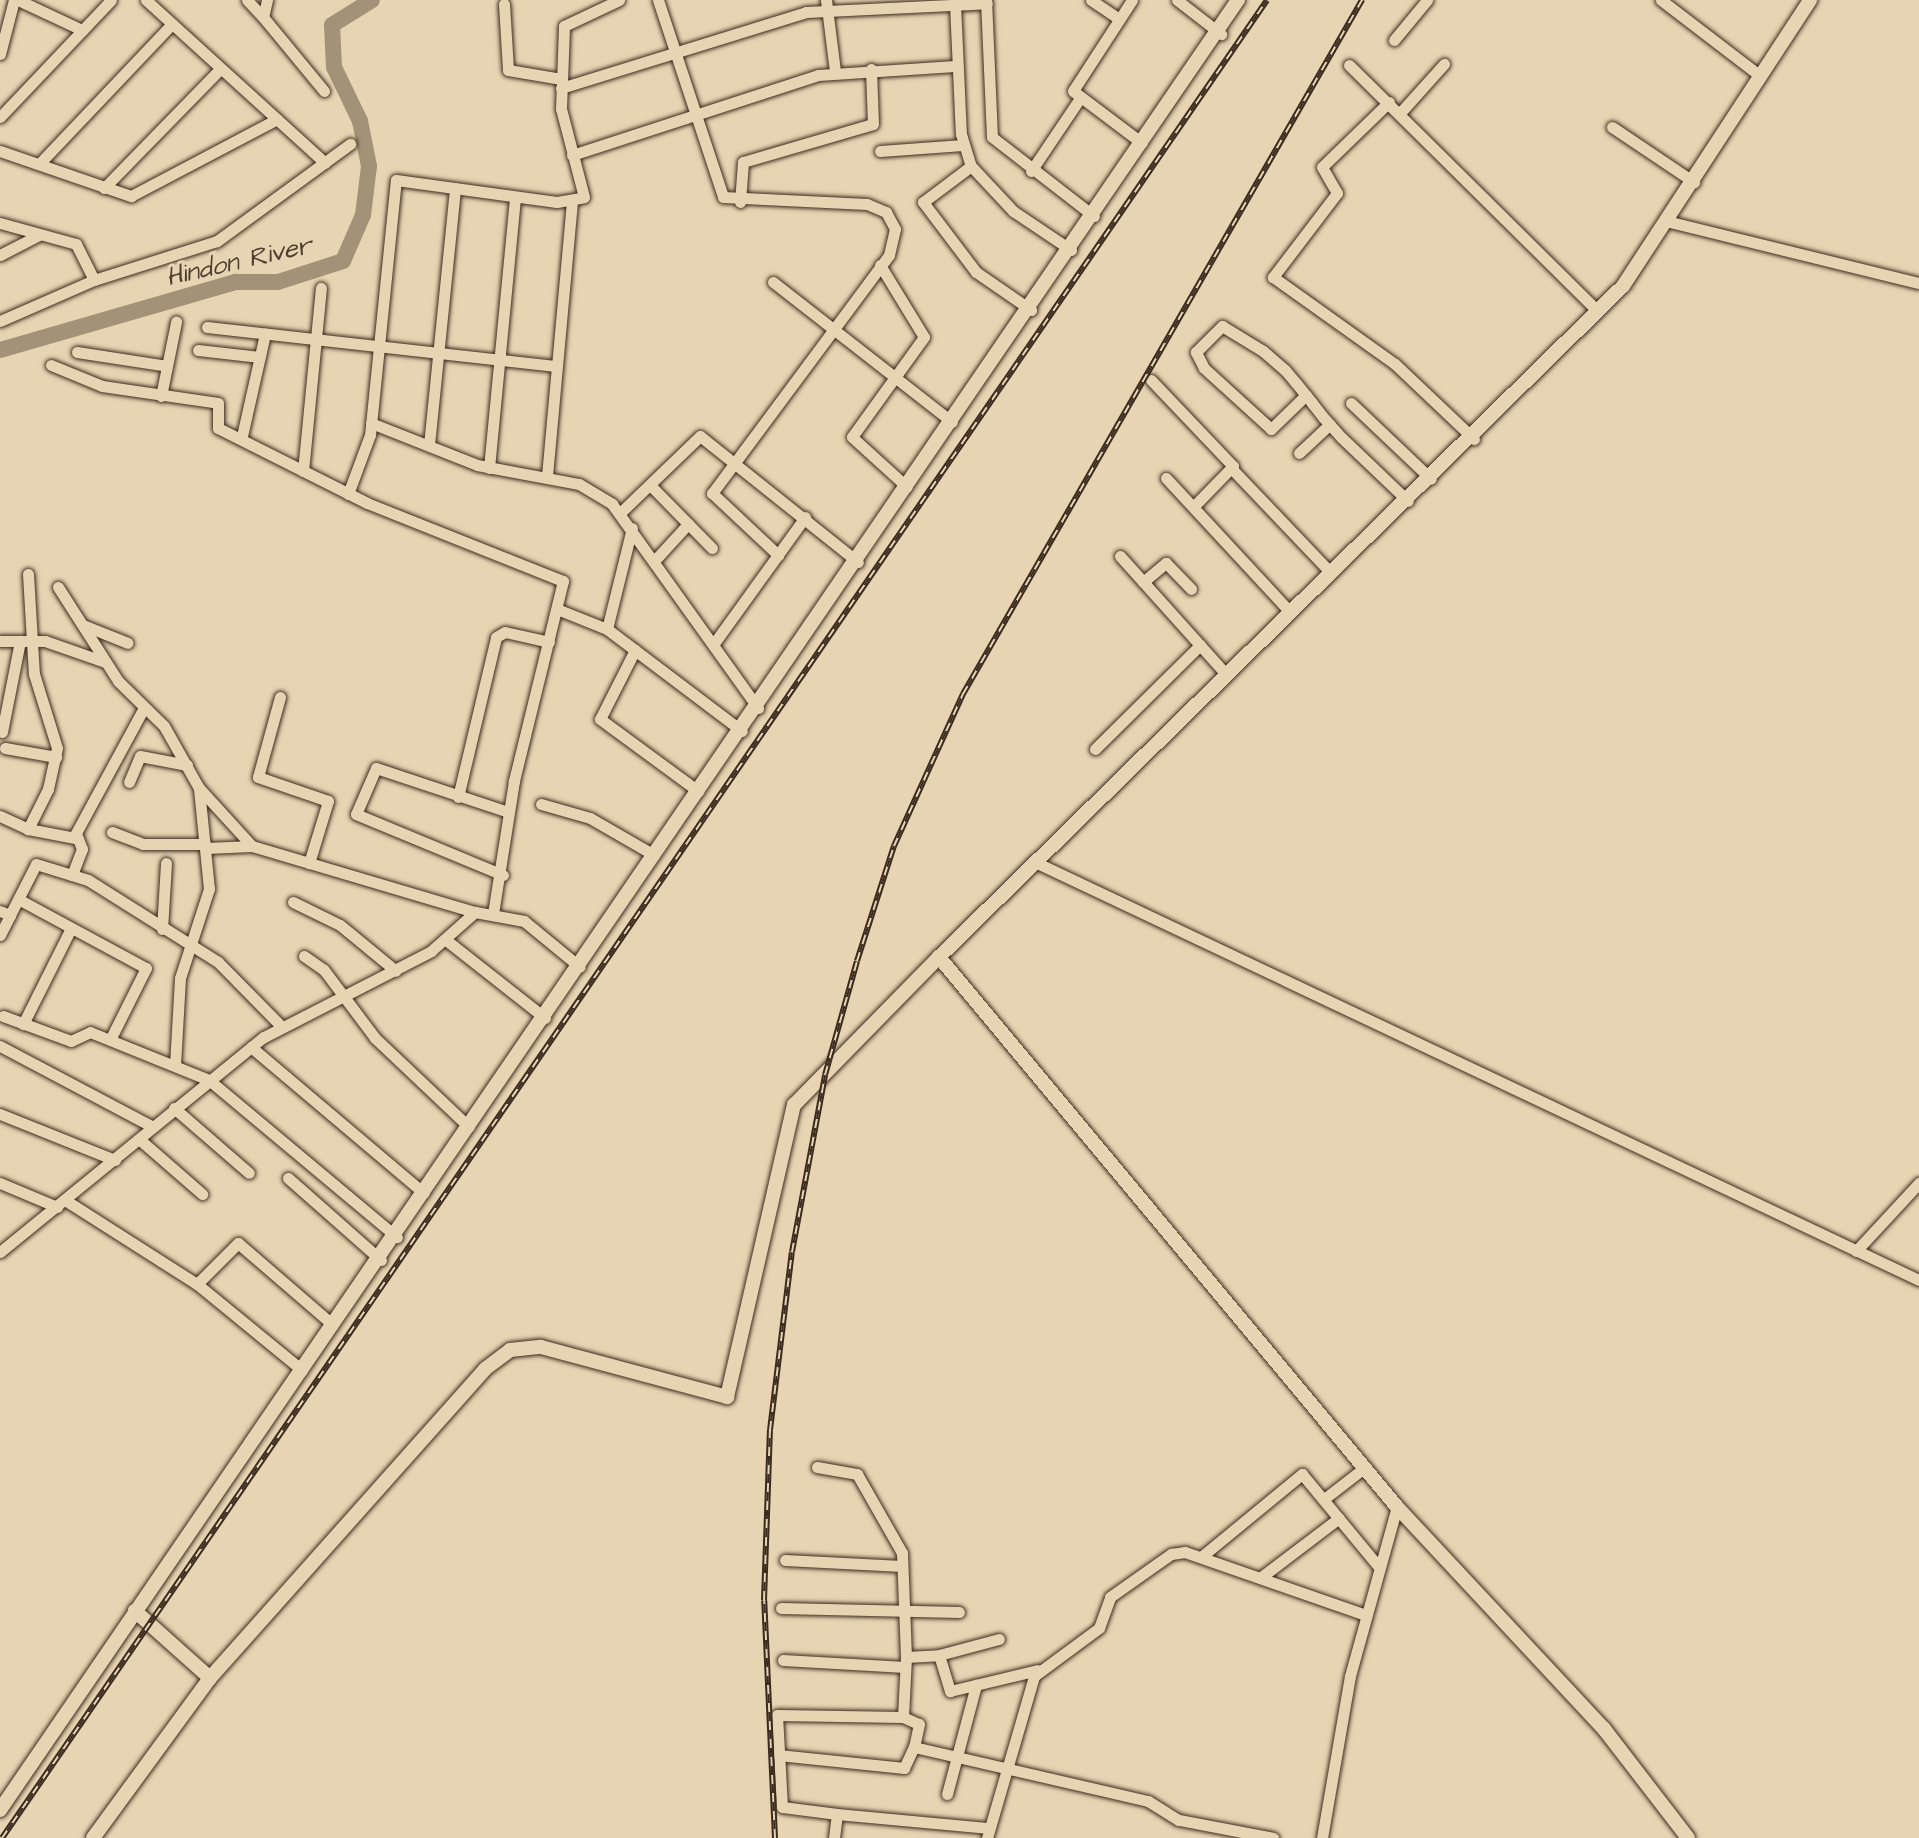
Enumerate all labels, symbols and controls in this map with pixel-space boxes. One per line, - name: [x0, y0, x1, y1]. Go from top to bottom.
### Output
- water label: Hindon River: [163, 230, 315, 294]

